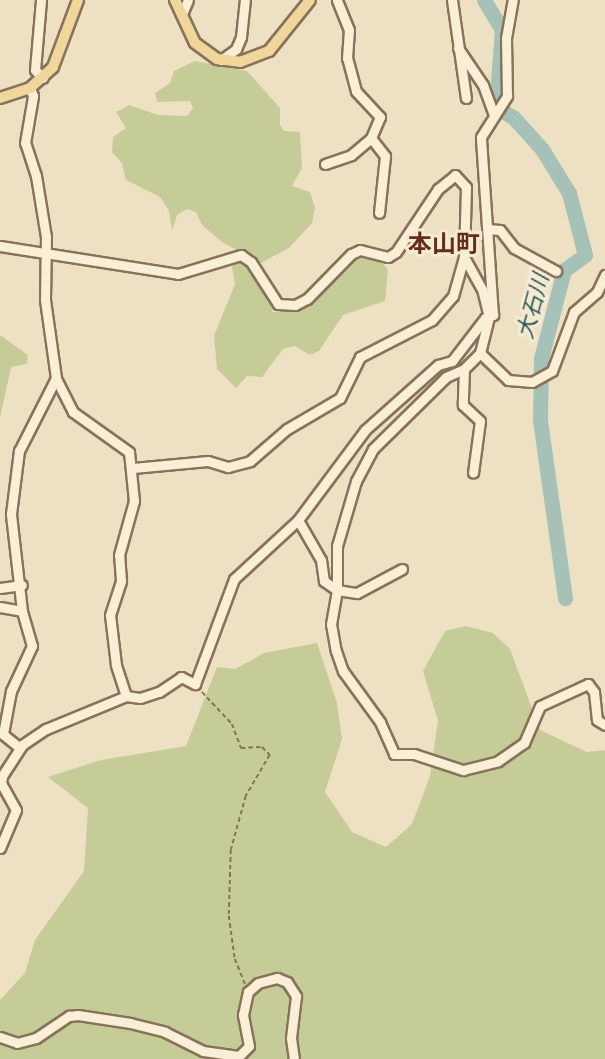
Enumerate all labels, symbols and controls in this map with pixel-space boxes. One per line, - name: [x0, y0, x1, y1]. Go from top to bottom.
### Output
- district label: 本山町: [408, 230, 480, 258]
- water label: 大石川: [511, 271, 553, 341]

